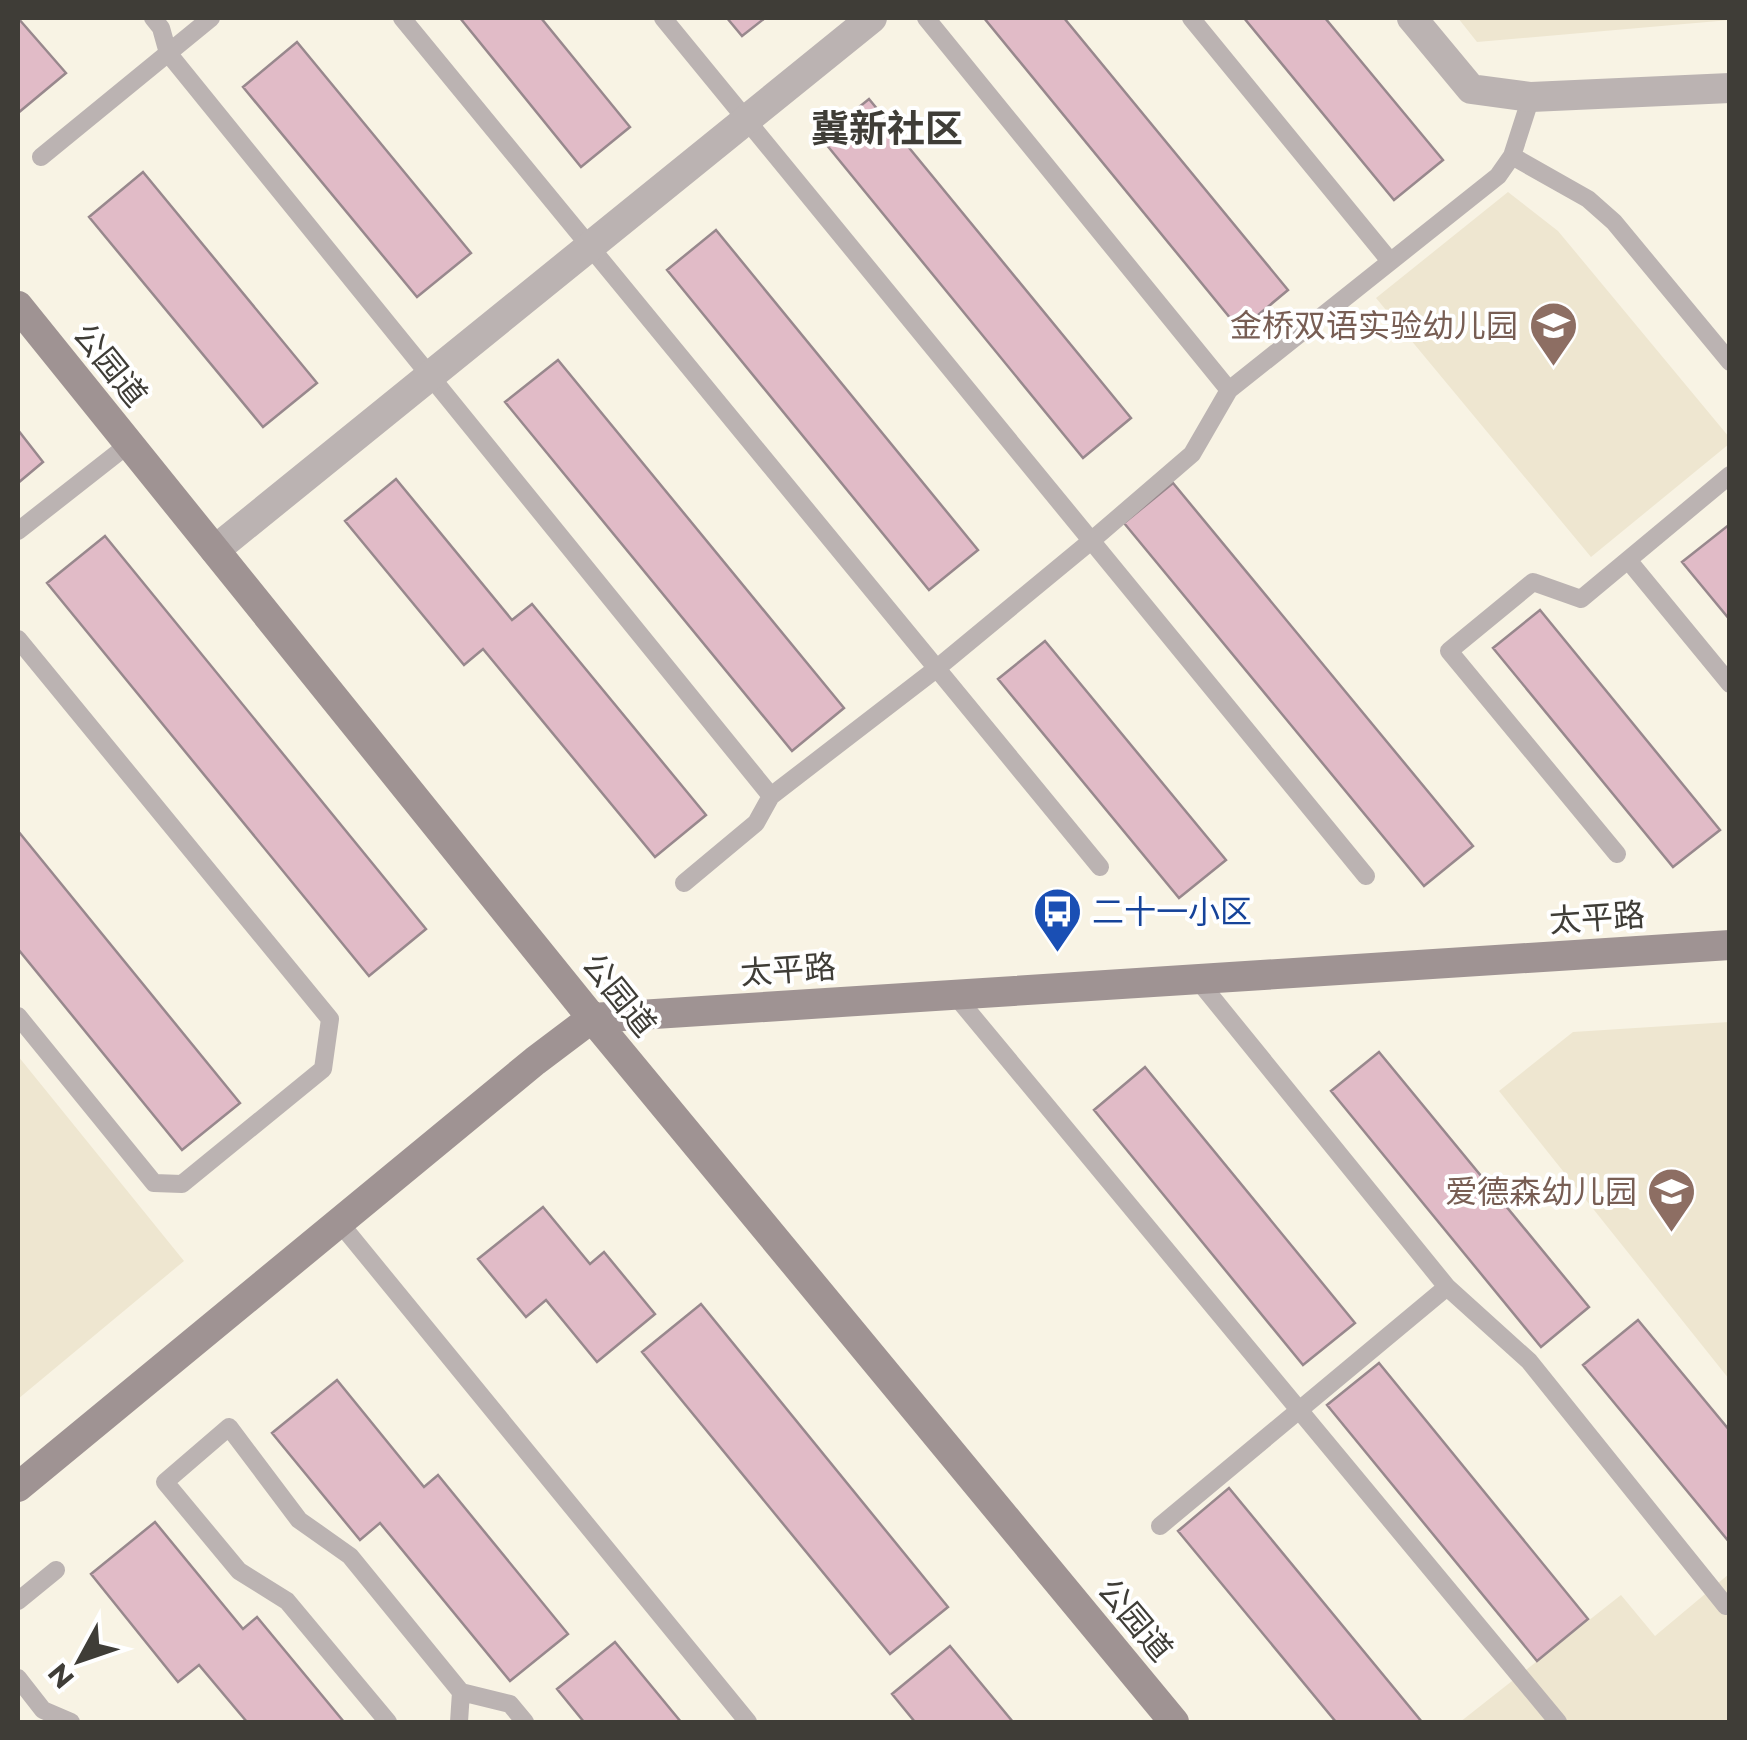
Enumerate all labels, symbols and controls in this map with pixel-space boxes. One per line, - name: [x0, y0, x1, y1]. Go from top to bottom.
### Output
- district label: 冀新社区: [811, 105, 963, 152]
- school or university icon: 金桥双语实验幼儿园: [1527, 300, 1579, 368]
- place label: 金桥双语实验幼儿园: [1230, 306, 1518, 345]
- street label: 公园道: [65, 315, 156, 414]
- bus stop icon: 二十一小区: [1031, 886, 1083, 954]
- place label: 二十一小区: [1092, 892, 1252, 931]
- street label: 太平路: [1548, 895, 1646, 940]
- street label: 公园道: [574, 945, 665, 1044]
- street label: 太平路: [739, 947, 837, 992]
- school or university icon: 爱德森幼儿园: [1646, 1166, 1698, 1234]
- place label: 爱德森幼儿园: [1445, 1172, 1637, 1211]
- street label: 公园道: [1090, 1570, 1181, 1669]
- north arrow: [30, 1610, 130, 1710]
- text: N: [41, 1656, 81, 1696]

